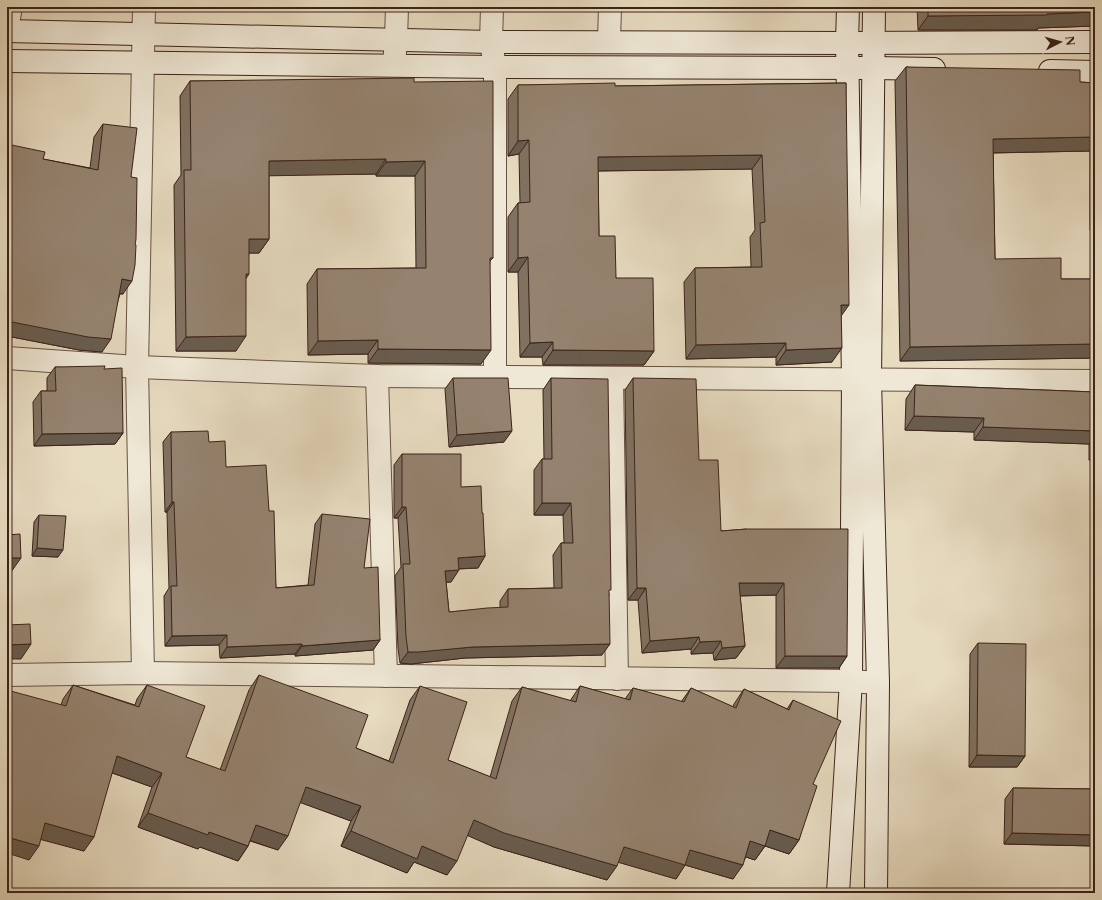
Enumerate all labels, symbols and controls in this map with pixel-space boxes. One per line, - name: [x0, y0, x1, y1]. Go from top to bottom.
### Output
- north arrow: [1040, 22, 1080, 62]
- text: N: [1062, 35, 1077, 47]

